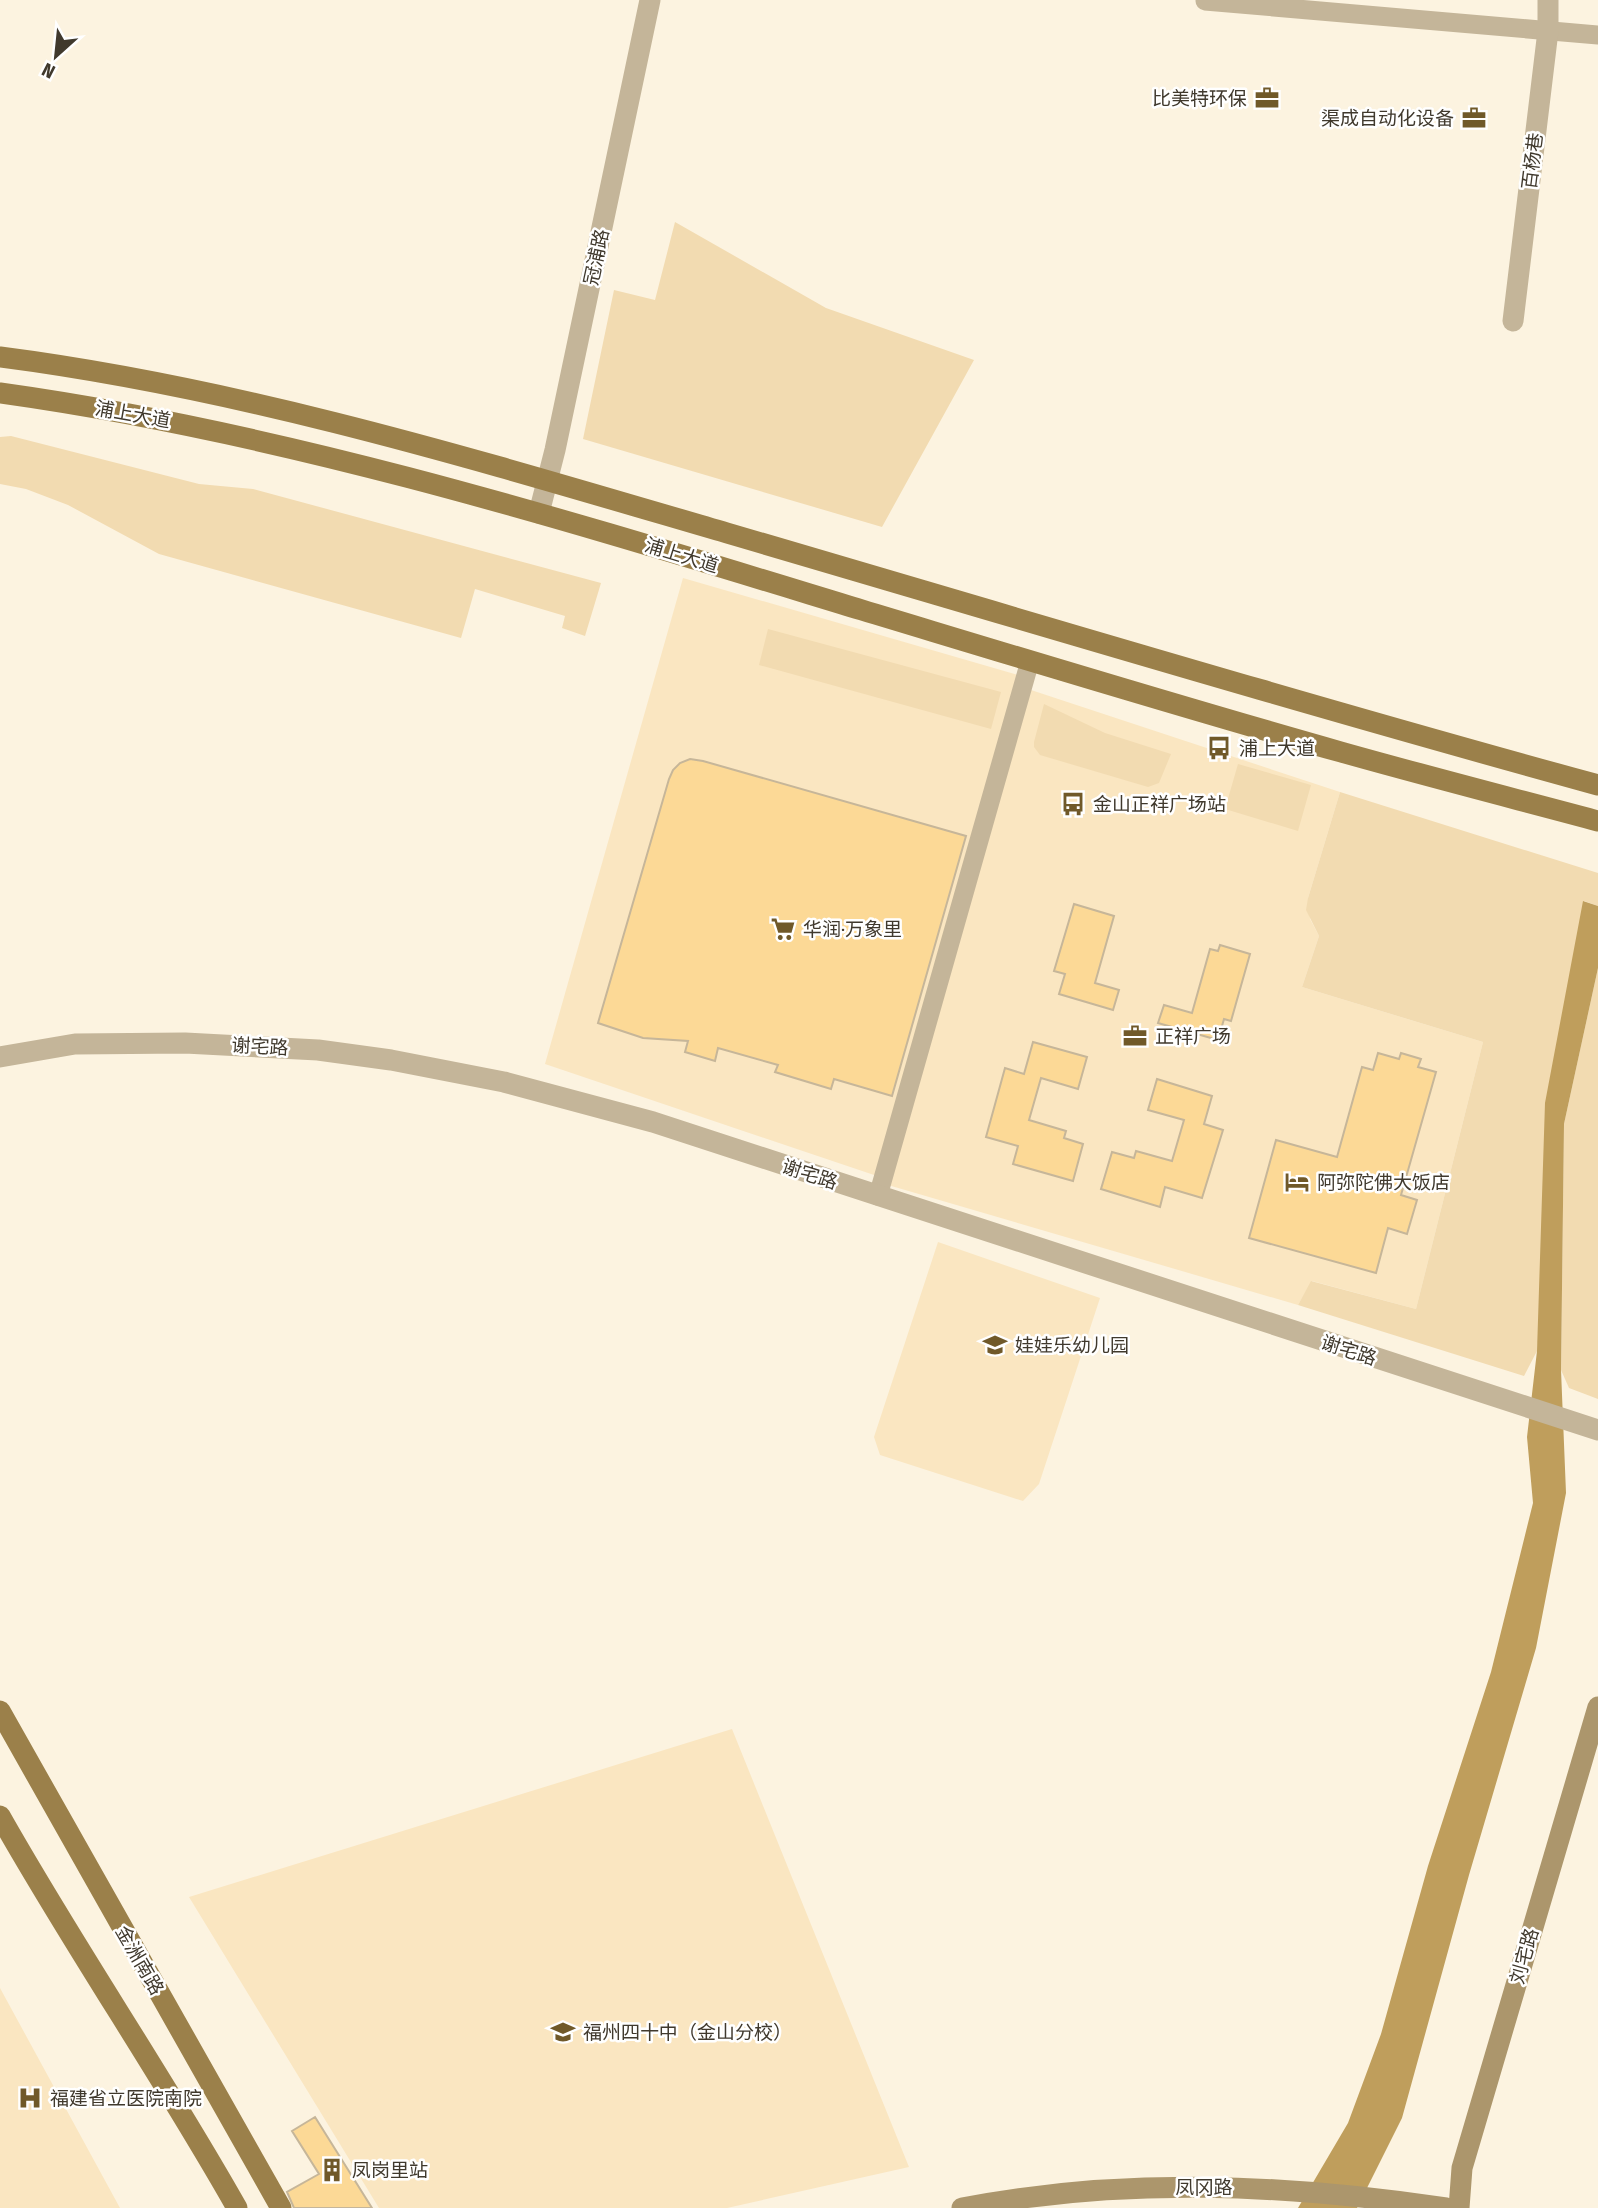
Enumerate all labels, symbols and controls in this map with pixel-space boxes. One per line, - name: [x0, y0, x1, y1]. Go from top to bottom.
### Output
- north arrow: [21, 21, 91, 91]
- text: N: [38, 58, 59, 84]
- office icon: 比美特环保: [1253, 84, 1281, 112]
- place label: 比美特环保: [1152, 87, 1247, 110]
- office icon: 渠成自动化设备: [1460, 104, 1488, 132]
- place label: 渠成自动化设备: [1321, 107, 1454, 130]
- street label: 百杨巷: [1518, 131, 1547, 191]
- street label: 冠浦路: [579, 227, 614, 287]
- street label: 浦上大道: [93, 397, 172, 432]
- street label: 浦上大道: [642, 533, 722, 578]
- bus stop icon: 浦上大道: [1205, 734, 1233, 762]
- place label: 浦上大道: [1239, 737, 1315, 760]
- bus stop icon: 金山正祥广场站: [1059, 790, 1087, 818]
- place label: 金山正祥广场站: [1093, 793, 1226, 816]
- supermarket icon: 华润·万象里: [769, 915, 797, 943]
- place label: 华润·万象里: [803, 918, 902, 941]
- office icon: 正祥广场: [1121, 1022, 1149, 1050]
- place label: 正祥广场: [1155, 1025, 1231, 1048]
- street label: 谢宅路: [231, 1034, 289, 1059]
- street label: 谢宅路: [779, 1155, 841, 1194]
- hotel icon: 阿弥陀佛大饭店: [1283, 1168, 1311, 1196]
- place label: 阿弥陀佛大饭店: [1317, 1171, 1450, 1194]
- school or university icon: 娃娃乐幼儿园: [981, 1331, 1009, 1359]
- street label: 谢宅路: [1318, 1331, 1380, 1370]
- place label: 娃娃乐幼儿园: [1015, 1334, 1129, 1357]
- street label: 金洲南路: [111, 1922, 169, 1999]
- street label: 刘宅路: [1506, 1926, 1543, 1987]
- school or university icon: 福州四十中（金山分校）: [549, 2018, 577, 2046]
- place label: 福州四十中（金山分校）: [583, 2021, 792, 2044]
- hospital icon: 福建省立医院南院: [16, 2084, 44, 2112]
- place label: 福建省立医院南院: [50, 2087, 202, 2110]
- building icon: 凤岗里站: [318, 2156, 346, 2184]
- place label: 凤岗里站: [352, 2159, 428, 2182]
- street label: 凤冈路: [1175, 2176, 1233, 2199]

